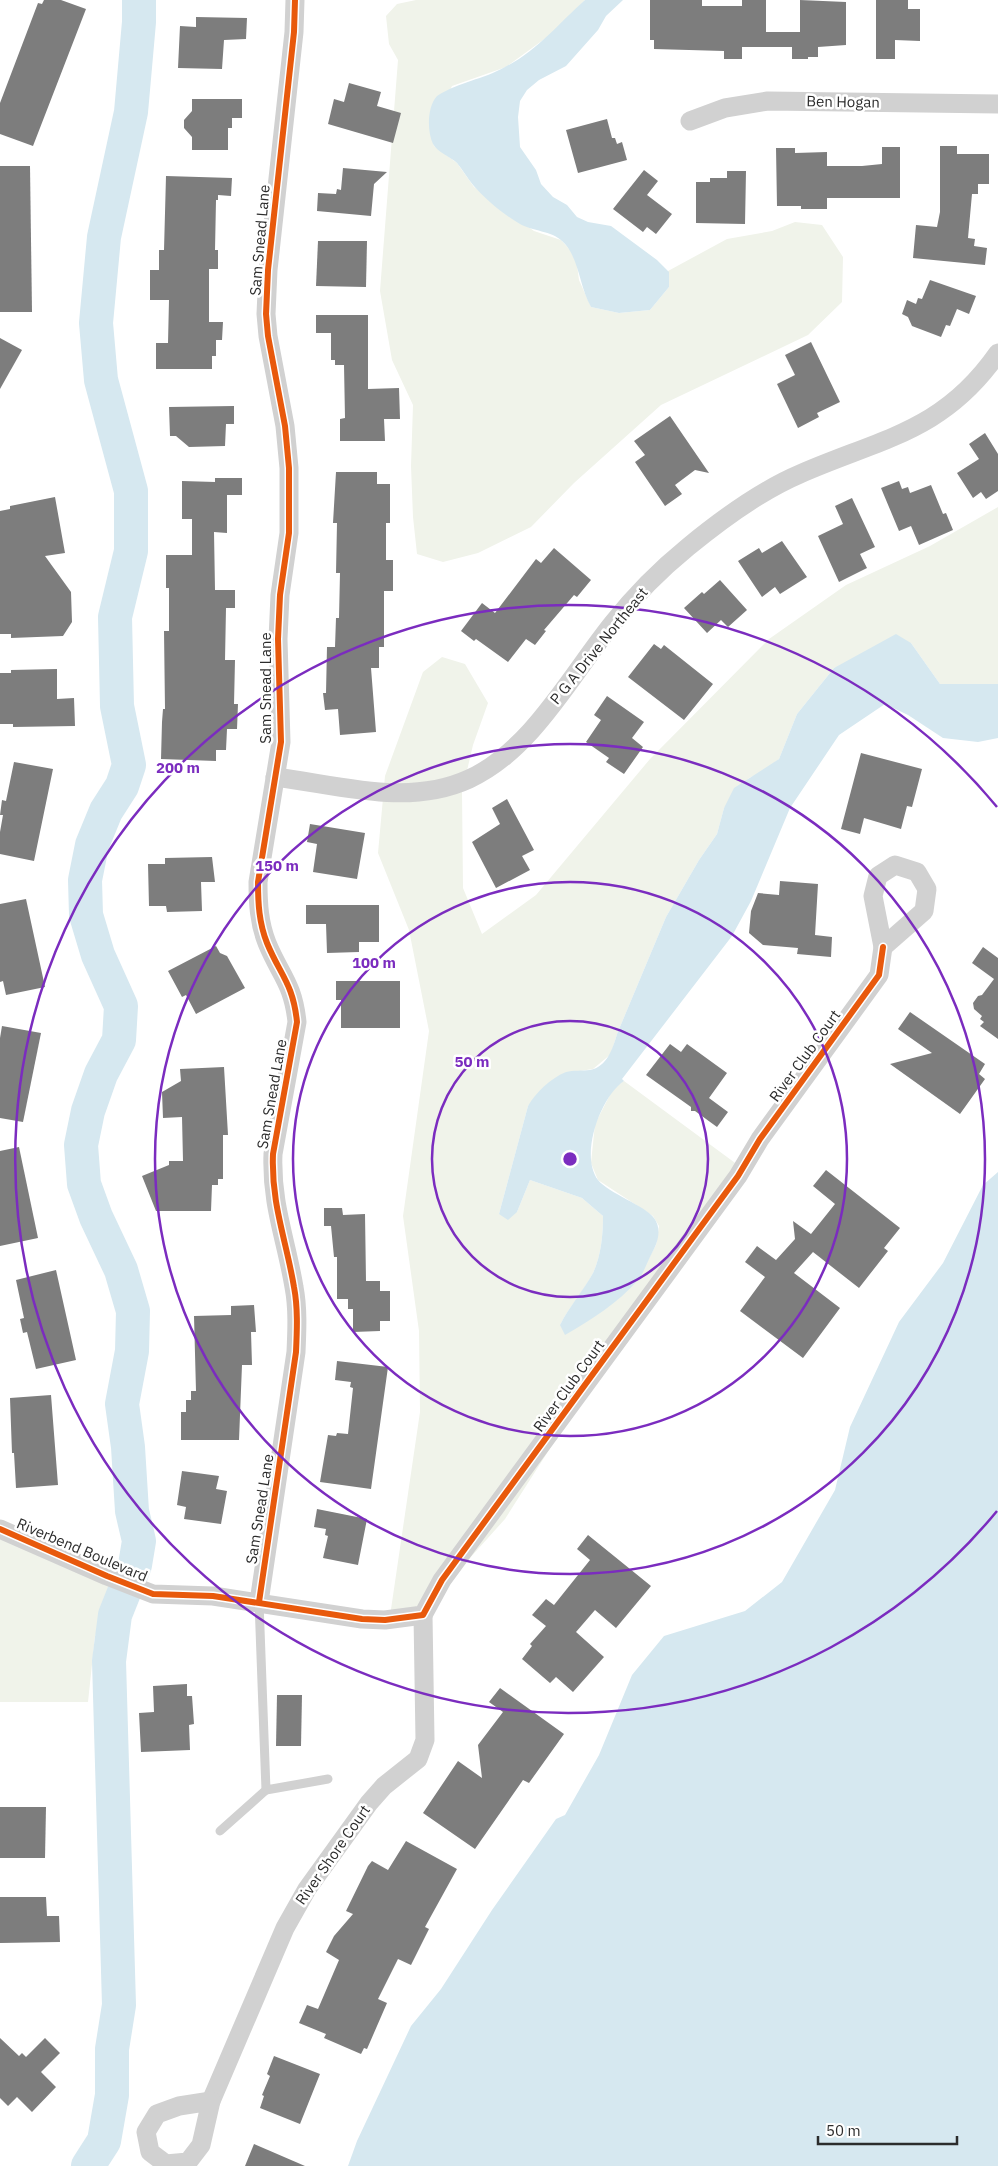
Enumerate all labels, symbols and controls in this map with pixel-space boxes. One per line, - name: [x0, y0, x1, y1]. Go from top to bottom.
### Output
- street label: Ben Hogan: [806, 91, 880, 112]
- street label: Sam Snead Lane: [245, 184, 274, 296]
- street label: P G A Drive Northeast: [546, 583, 652, 708]
- street label: Sam Snead Lane: [256, 632, 275, 744]
- text: 200 m: [156, 758, 200, 777]
- text: 150 m: [255, 856, 299, 875]
- text: 100 m: [352, 953, 396, 972]
- street label: River Club Court: [765, 1006, 844, 1105]
- street label: Sam Snead Lane: [252, 1037, 291, 1150]
- text: 50 m: [455, 1052, 489, 1071]
- centre of rings: [561, 1150, 579, 1168]
- street label: River Club Court: [529, 1336, 608, 1435]
- street label: Sam Snead Lane: [241, 1452, 278, 1565]
- street label: Riverbend Boulevard: [14, 1513, 150, 1586]
- street label: River Shore Court: [291, 1801, 374, 1908]
- scale bar: [818, 2114, 957, 2146]
- text: 50 m: [826, 2121, 861, 2140]

